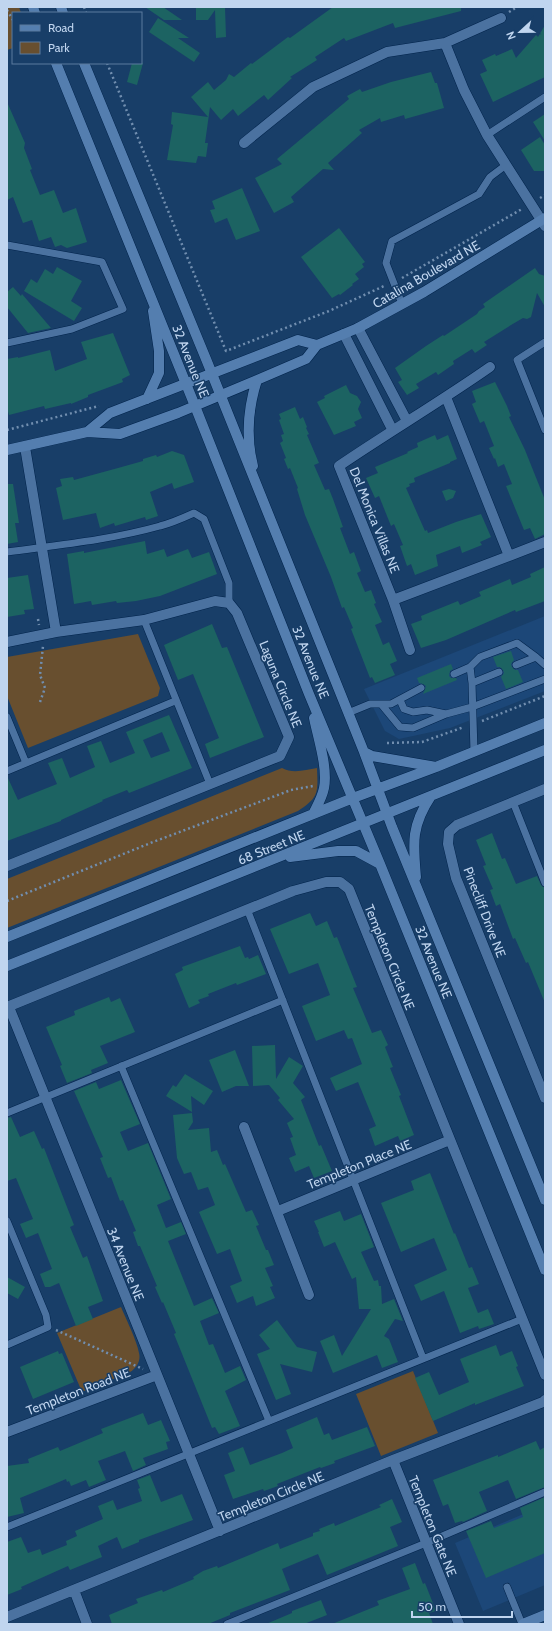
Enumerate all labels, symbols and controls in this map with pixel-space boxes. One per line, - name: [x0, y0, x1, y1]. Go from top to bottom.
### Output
- legend: [12, 12, 142, 64]
- north arrow: [500, 12, 540, 52]
- text: Road: [48, 20, 74, 35]
- text: N: [503, 30, 519, 42]
- text: Park: [48, 40, 70, 55]
- street label: Catalina Boulevard NE: [369, 237, 483, 311]
- street label: 32 Avenue NE: [169, 322, 213, 400]
- street label: Del Monica Villas NE: [346, 465, 404, 575]
- street label: 32 Avenue NE: [289, 623, 333, 701]
- street label: Laguna Circle NE: [256, 638, 306, 730]
- street label: 68 Street NE: [235, 826, 307, 868]
- street label: Pinecliff Drive NE: [460, 864, 510, 960]
- street label: Templeton Circle NE: [362, 902, 418, 1012]
- street label: 32 Avenue NE: [412, 923, 456, 1001]
- street label: Templeton Place NE: [305, 1136, 413, 1192]
- street label: 34 Avenue NE: [104, 1225, 148, 1303]
- street label: Templeton Road NE: [24, 1364, 132, 1418]
- street label: Templeton Circle NE: [216, 1468, 326, 1524]
- street label: Templeton Gate NE: [405, 1473, 461, 1579]
- scale bar: [412, 1593, 512, 1619]
- text: 50 m: [418, 1599, 446, 1614]

